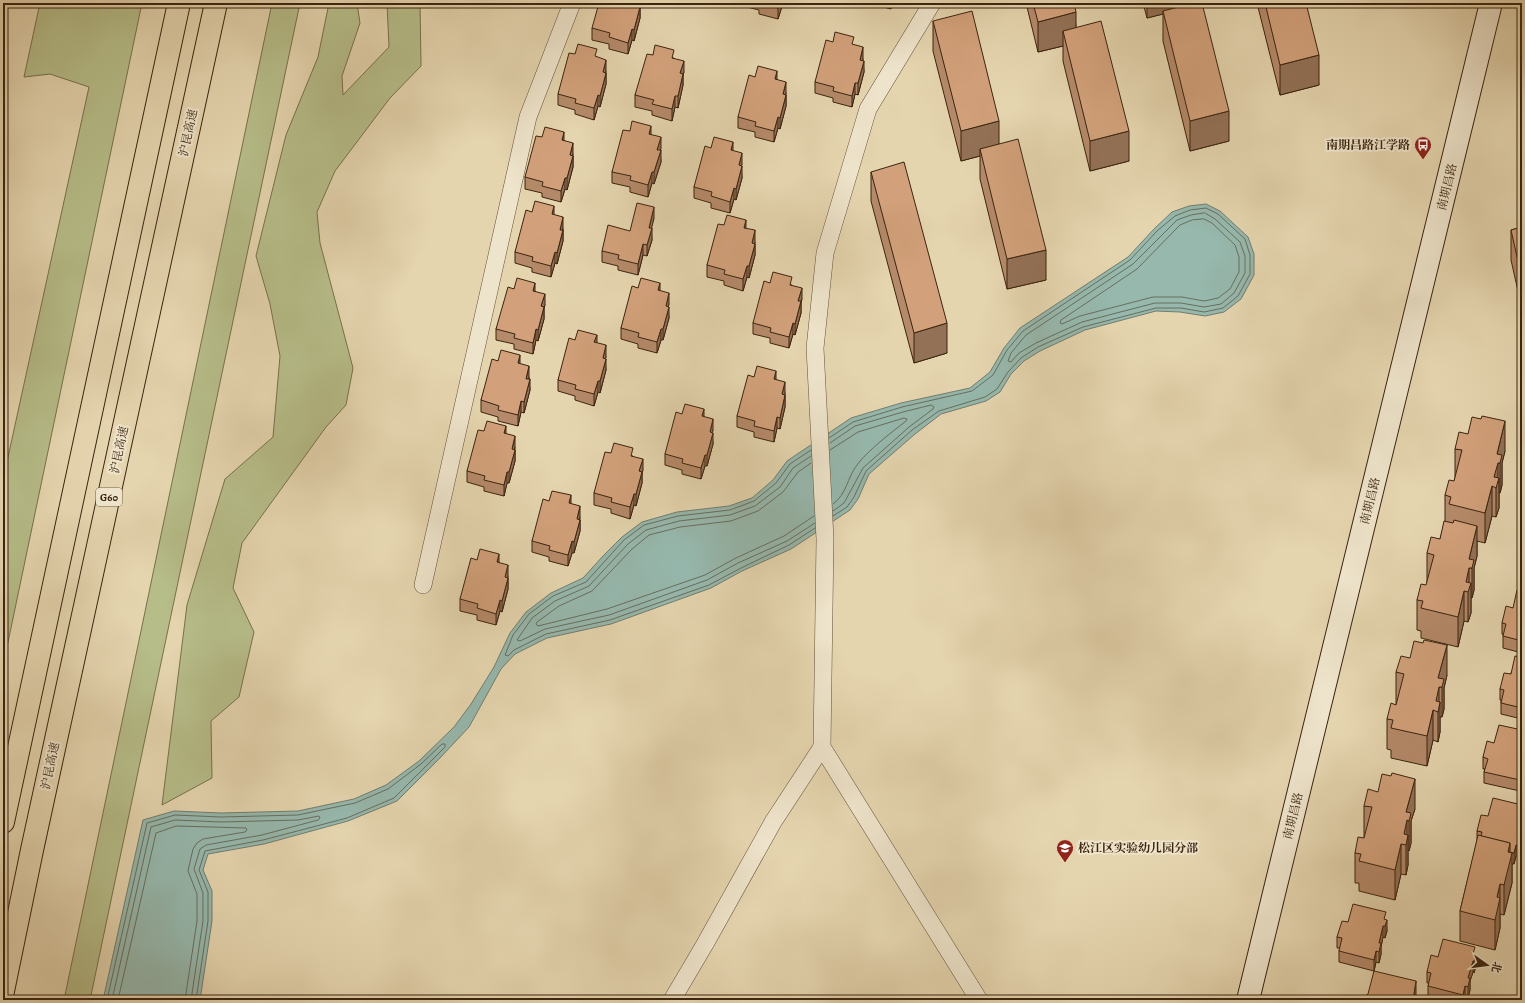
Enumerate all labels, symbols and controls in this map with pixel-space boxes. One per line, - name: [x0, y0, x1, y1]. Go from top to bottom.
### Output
- street label: 沪昆高速: [175, 108, 201, 158]
- bus stop icon: 南期昌路江学路: [1413, 135, 1433, 160]
- place label: 南期昌路江学路: [1326, 137, 1410, 153]
- street label: 南期昌路: [1433, 162, 1461, 212]
- street label: 沪昆高速: [106, 425, 132, 475]
- street label: 南期昌路: [1356, 476, 1384, 526]
- road number: G60: [96, 488, 122, 506]
- street label: 沪昆高速: [37, 741, 63, 791]
- street label: 南期昌路: [1279, 791, 1307, 841]
- school or university icon: 松江区实验幼儿园分部: [1055, 838, 1075, 863]
- place label: 松江区实验幼儿园分部: [1078, 840, 1198, 856]
- north arrow: [1467, 945, 1507, 985]
- text: 北: [1488, 960, 1505, 974]

